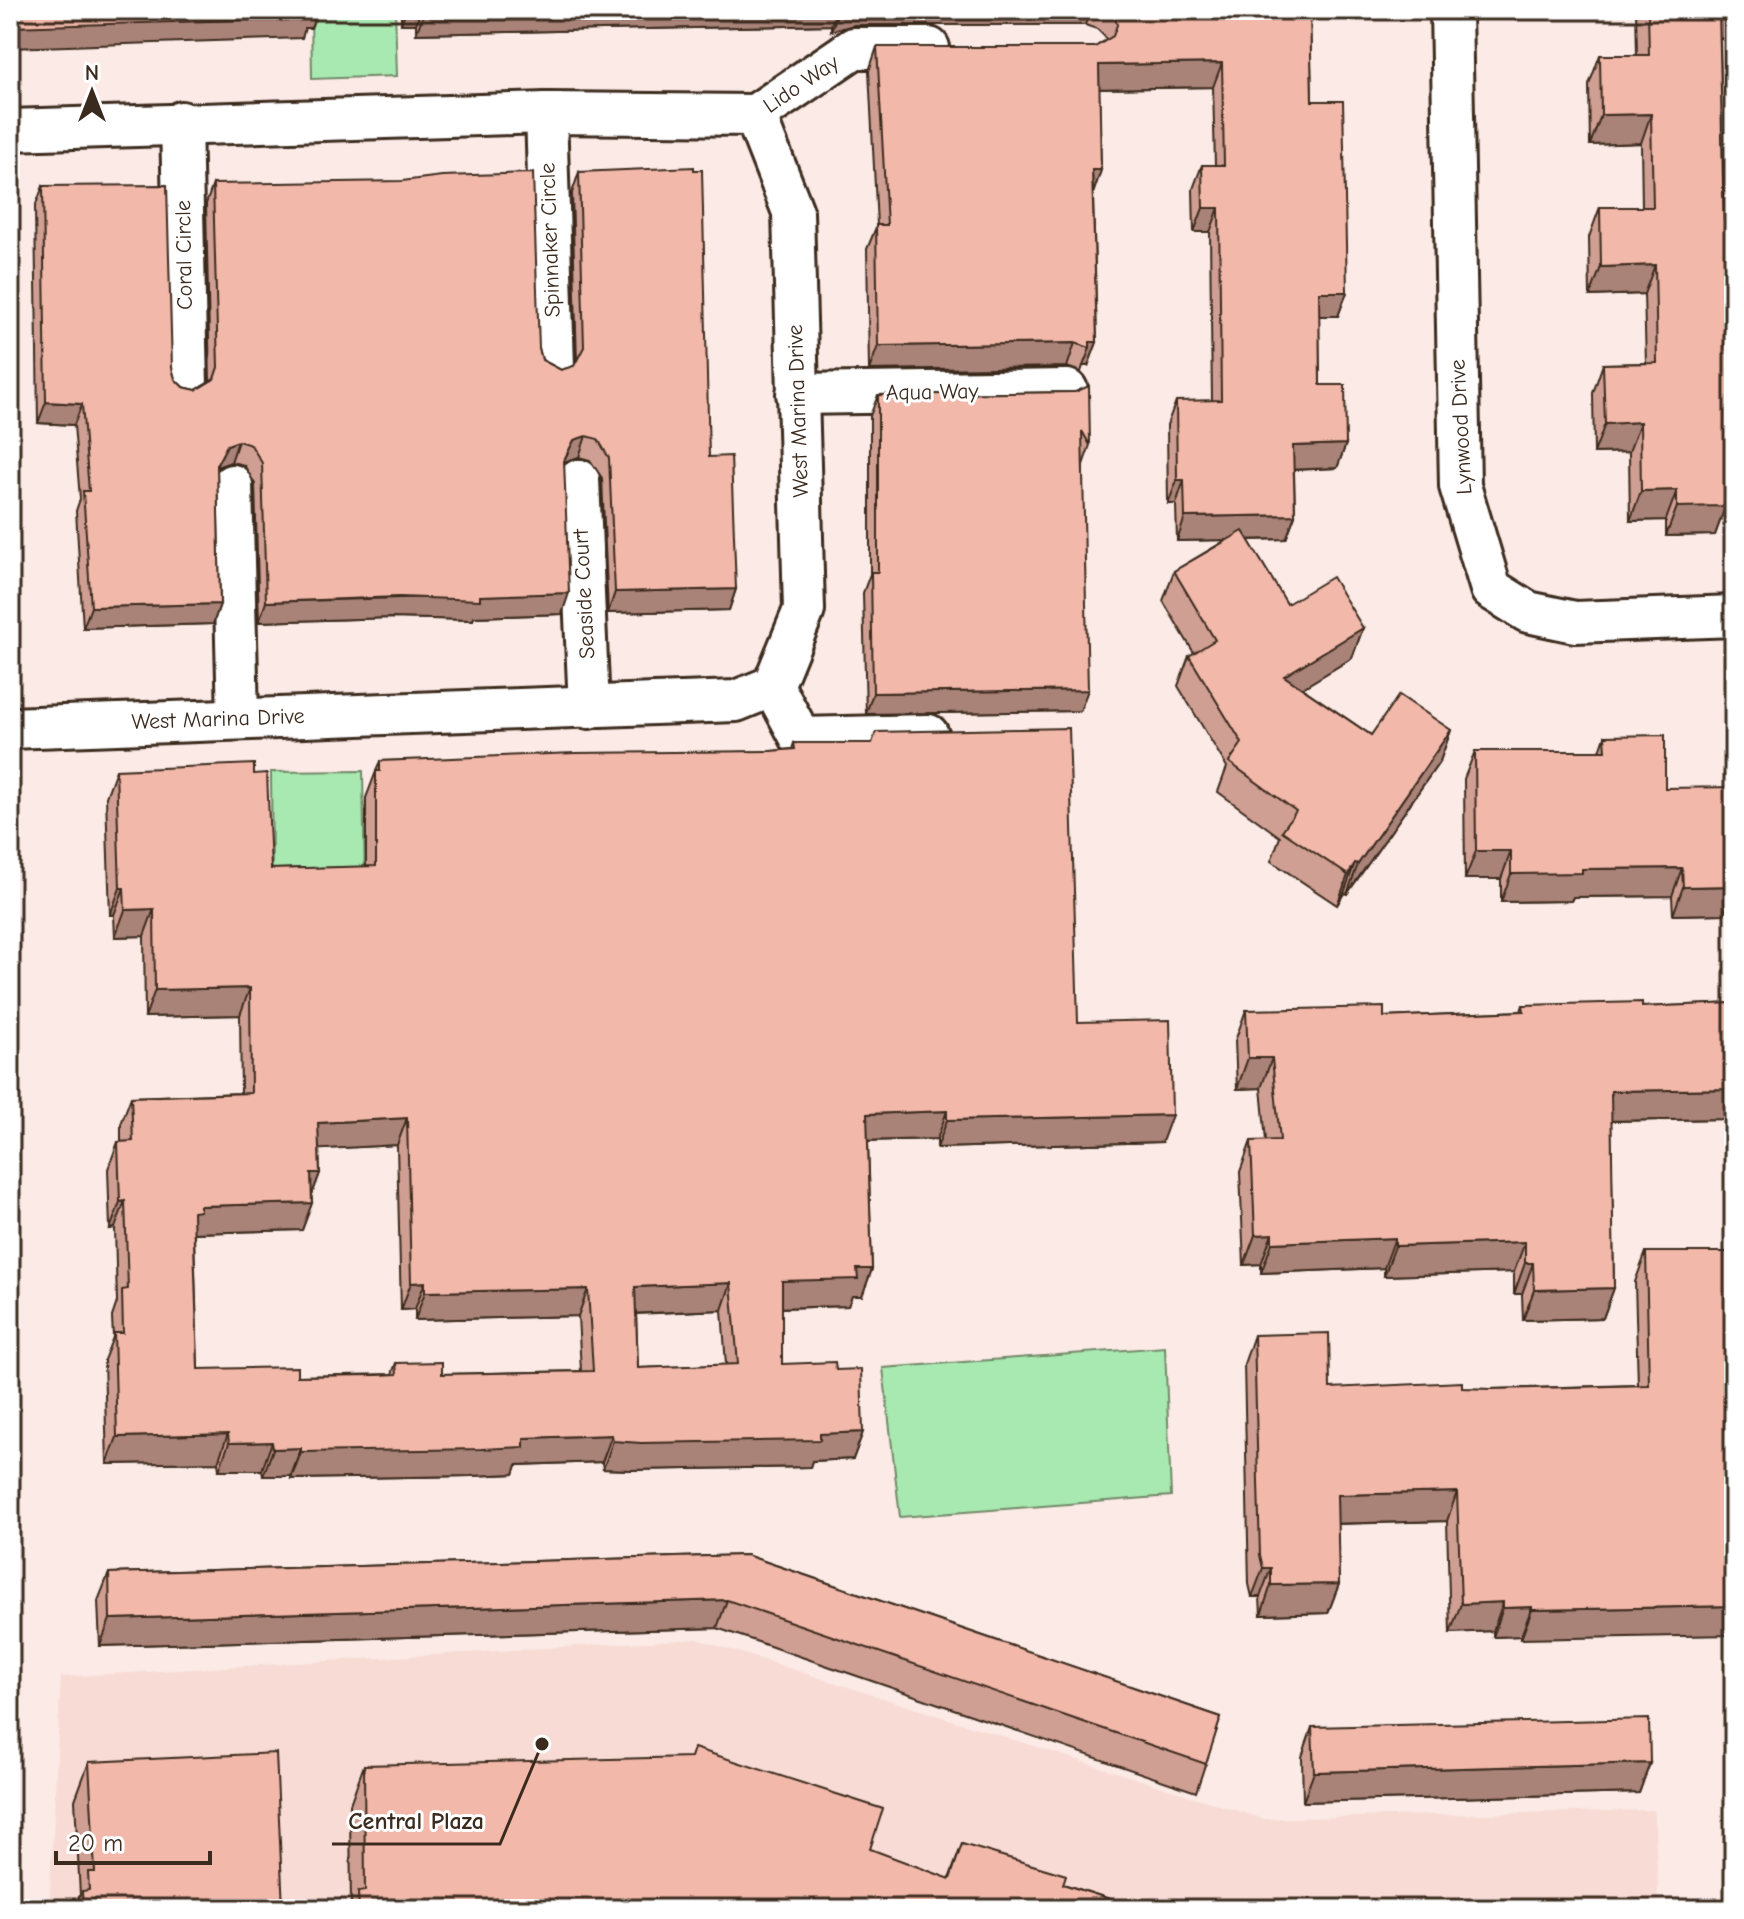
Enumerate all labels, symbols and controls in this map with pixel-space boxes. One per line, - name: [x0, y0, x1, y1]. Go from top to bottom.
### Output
- street label: Lido Way: [758, 49, 844, 119]
- north arrow: [52, 52, 132, 132]
- text: N: [85, 60, 99, 86]
- street label: Spinnaker Circle: [534, 162, 566, 318]
- street label: Coral Circle: [170, 200, 198, 310]
- street label: West Marina Drive: [782, 324, 814, 498]
- street label: Lynwood Drive: [1444, 359, 1478, 495]
- street label: Aqua Way: [885, 378, 979, 406]
- street label: Seaside Court: [568, 528, 600, 660]
- street label: West Marina Drive: [131, 703, 305, 735]
- callout: Central Plaza: [332, 1796, 500, 1844]
- text: Central Plaza: [348, 1807, 484, 1835]
- scale bar: [56, 1815, 210, 1865]
- text: 20 m: [68, 1829, 123, 1857]

